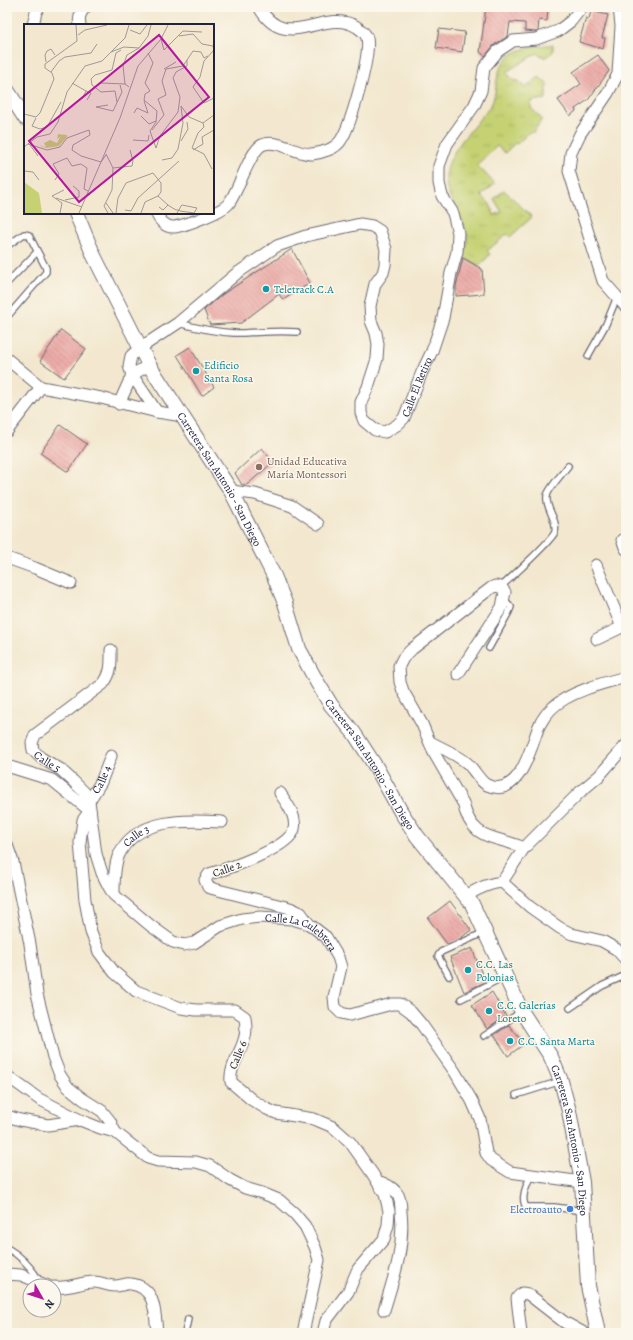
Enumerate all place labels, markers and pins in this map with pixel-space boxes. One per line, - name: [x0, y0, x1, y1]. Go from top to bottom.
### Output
- place label: Teletrack C.A: [274, 282, 334, 297]
- marker: Teletrack C.A: [261, 284, 271, 294]
- place label: Edificio Santa Rosa: [204, 358, 254, 386]
- marker: Edificio Santa Rosa: [191, 366, 201, 376]
- place label: Unidad Educativa María Montessori: [267, 454, 348, 482]
- marker: Unidad Educativa María Montessori: [254, 462, 264, 472]
- place label: C.C. Las Polonias: [476, 957, 514, 985]
- marker: C.C. Las Polonias: [463, 965, 473, 975]
- place label: C.C. Galerías Loreto: [497, 998, 556, 1026]
- marker: C.C. Galerías Loreto: [484, 1006, 494, 1016]
- place label: C.C. Santa Marta: [518, 1034, 596, 1049]
- marker: C.C. Santa Marta: [505, 1036, 515, 1046]
- place label: Electroauto: [510, 1202, 563, 1217]
- marker: Electroauto: [565, 1204, 575, 1214]

